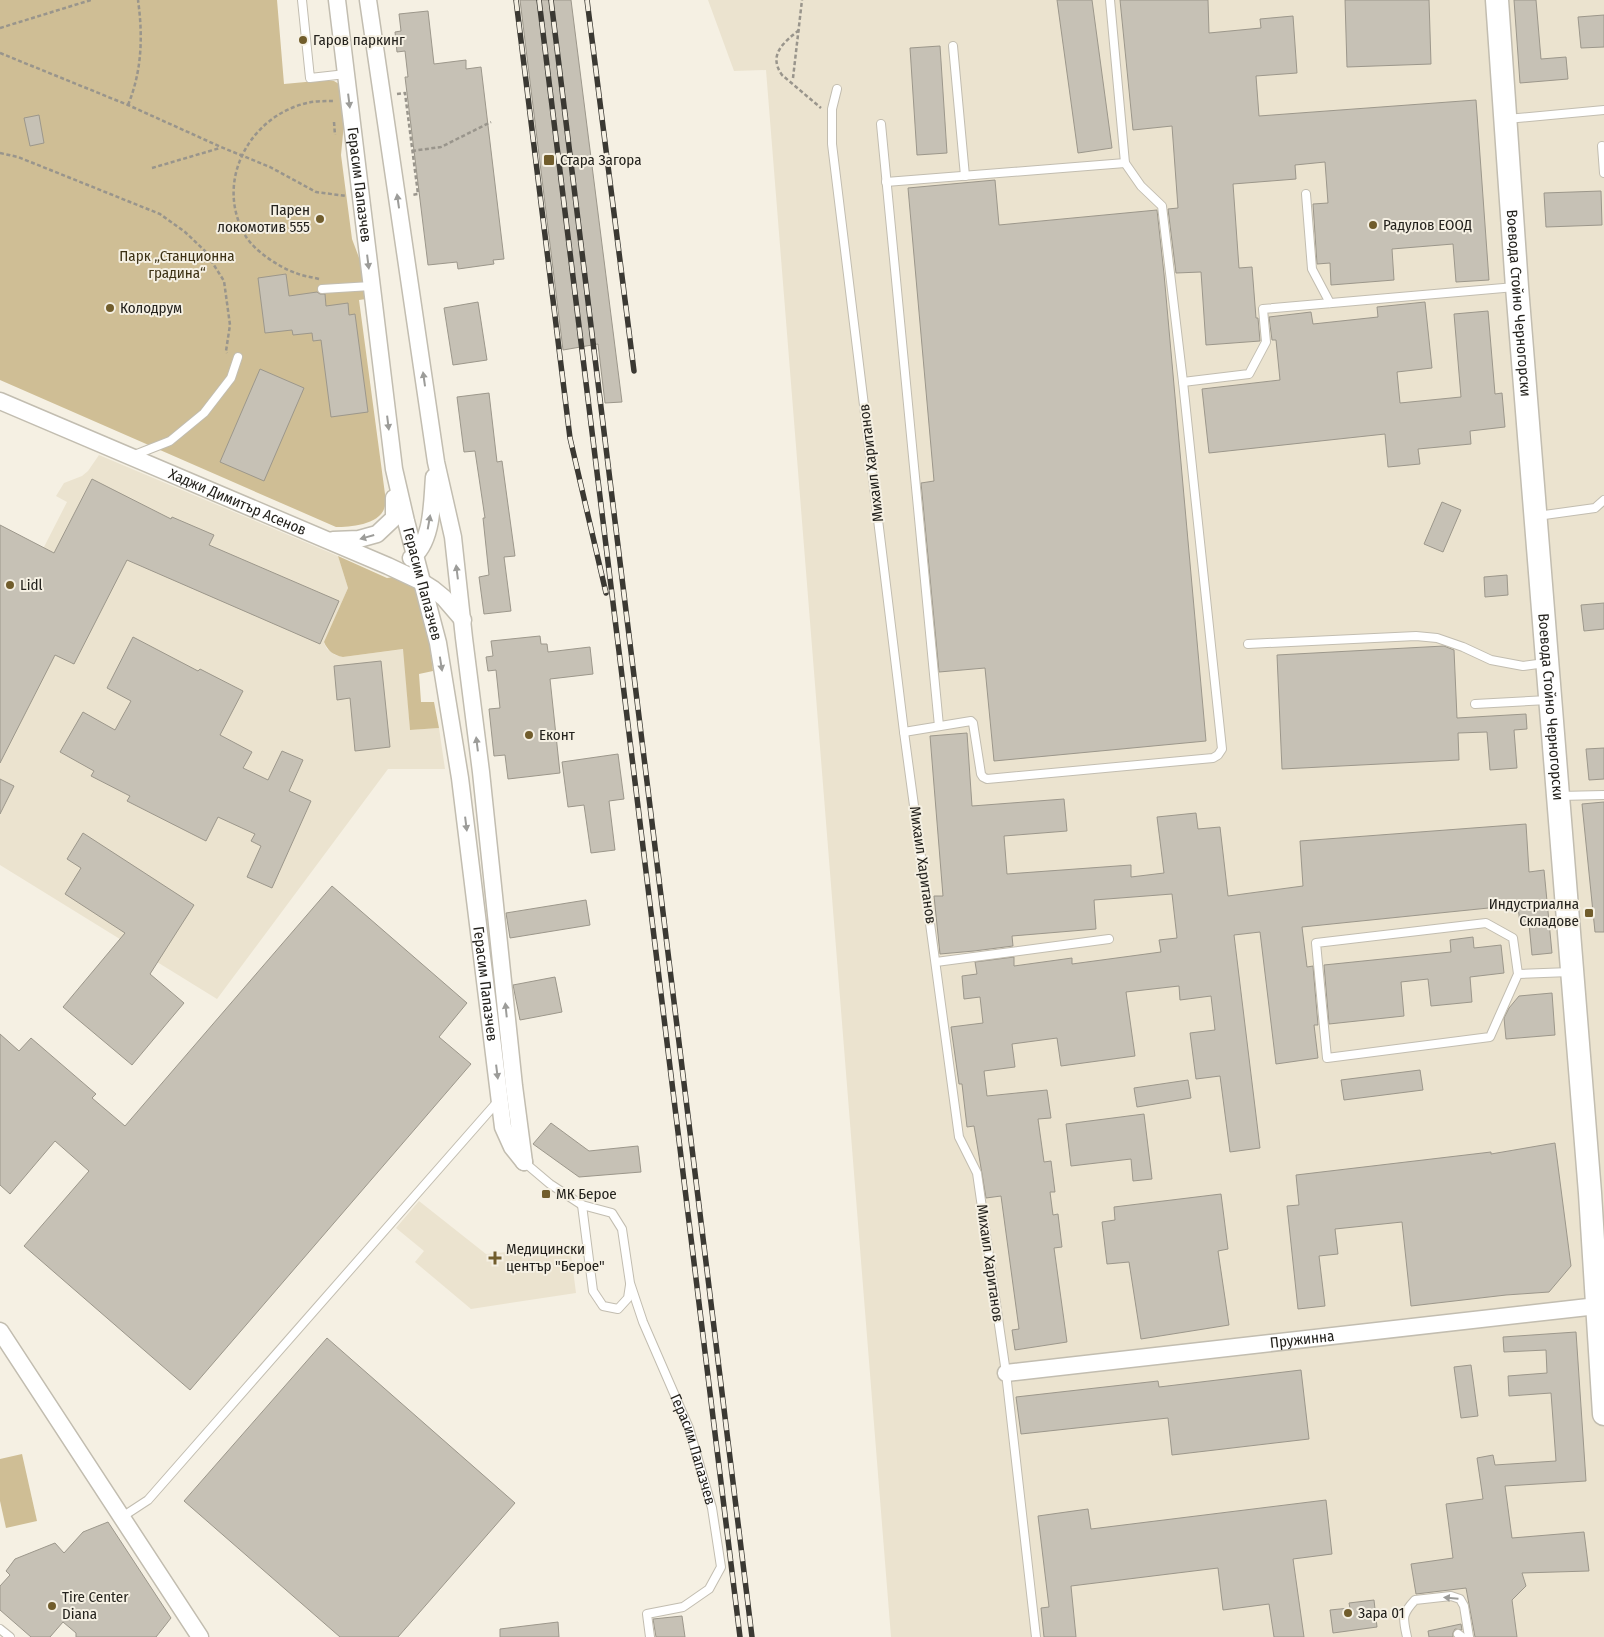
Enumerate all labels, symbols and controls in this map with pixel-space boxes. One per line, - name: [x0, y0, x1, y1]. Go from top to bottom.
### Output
- place label: Гаров паркинг: [313, 31, 405, 49]
- marker: Гаров паркинг: [297, 34, 309, 46]
- one-way arrow: [345, 93, 353, 109]
- street label: Герасим Папазчев: [344, 126, 375, 243]
- place label: Стара Загора: [560, 151, 641, 169]
- marker: Стара Загора: [542, 153, 556, 167]
- one-way arrow: [394, 192, 402, 208]
- place label: Парен локомотив 555: [217, 201, 310, 236]
- street label: Воевода Стойно Черногорски: [1503, 209, 1535, 397]
- marker: Парен локомотив 555: [314, 213, 326, 225]
- place label: Радулов ЕООД: [1383, 216, 1472, 234]
- marker: Радулов ЕООД: [1367, 219, 1379, 231]
- park label: Парк „Станционна градина“: [119, 247, 235, 282]
- one-way arrow: [365, 254, 373, 270]
- place label: Колодрум: [120, 299, 182, 317]
- marker: Колодрум: [104, 302, 116, 314]
- one-way arrow: [419, 371, 427, 387]
- street label: Михаил Хаританов: [855, 403, 887, 523]
- one-way arrow: [385, 415, 393, 431]
- street label: Хаджи Димитър Асенов: [166, 465, 309, 539]
- one-way arrow: [426, 513, 434, 529]
- street label: Герасим Папазчев: [399, 526, 446, 642]
- one-way arrow: [359, 533, 374, 541]
- one-way arrow: [453, 563, 461, 579]
- place label: Lidl: [20, 576, 42, 594]
- marker: Lidl: [4, 579, 16, 591]
- street label: Воевода Стойно Черногорски: [1534, 613, 1567, 801]
- one-way arrow: [438, 656, 446, 672]
- place label: Еконт: [539, 726, 576, 744]
- marker: Еконт: [523, 729, 535, 741]
- one-way arrow: [473, 735, 481, 751]
- street label: Михаил Хаританов: [906, 805, 940, 925]
- one-way arrow: [462, 817, 470, 833]
- place label: Индустриална Складове: [1489, 895, 1579, 930]
- marker: Индустриална Складове: [1583, 907, 1595, 919]
- street label: Герасим Папазчев: [469, 925, 501, 1042]
- one-way arrow: [502, 1001, 510, 1017]
- one-way arrow: [493, 1065, 501, 1081]
- place label: МК Берое: [556, 1185, 617, 1203]
- marker: МК Берое: [540, 1188, 552, 1200]
- street label: Михаил Хаританов: [973, 1203, 1007, 1323]
- place label: Медицински център "Берое": [506, 1240, 605, 1275]
- marker: Медицински център "Берое": [488, 1251, 502, 1265]
- street label: Пружинна: [1269, 1327, 1335, 1352]
- street label: Герасим Папазчев: [666, 1391, 720, 1507]
- place label: Tire Center Diana: [62, 1588, 129, 1623]
- one-way arrow: [1443, 1594, 1459, 1602]
- marker: Tire Center Diana: [46, 1600, 58, 1612]
- place label: Зара 01: [1358, 1604, 1405, 1622]
- marker: Зара 01: [1342, 1607, 1354, 1619]

